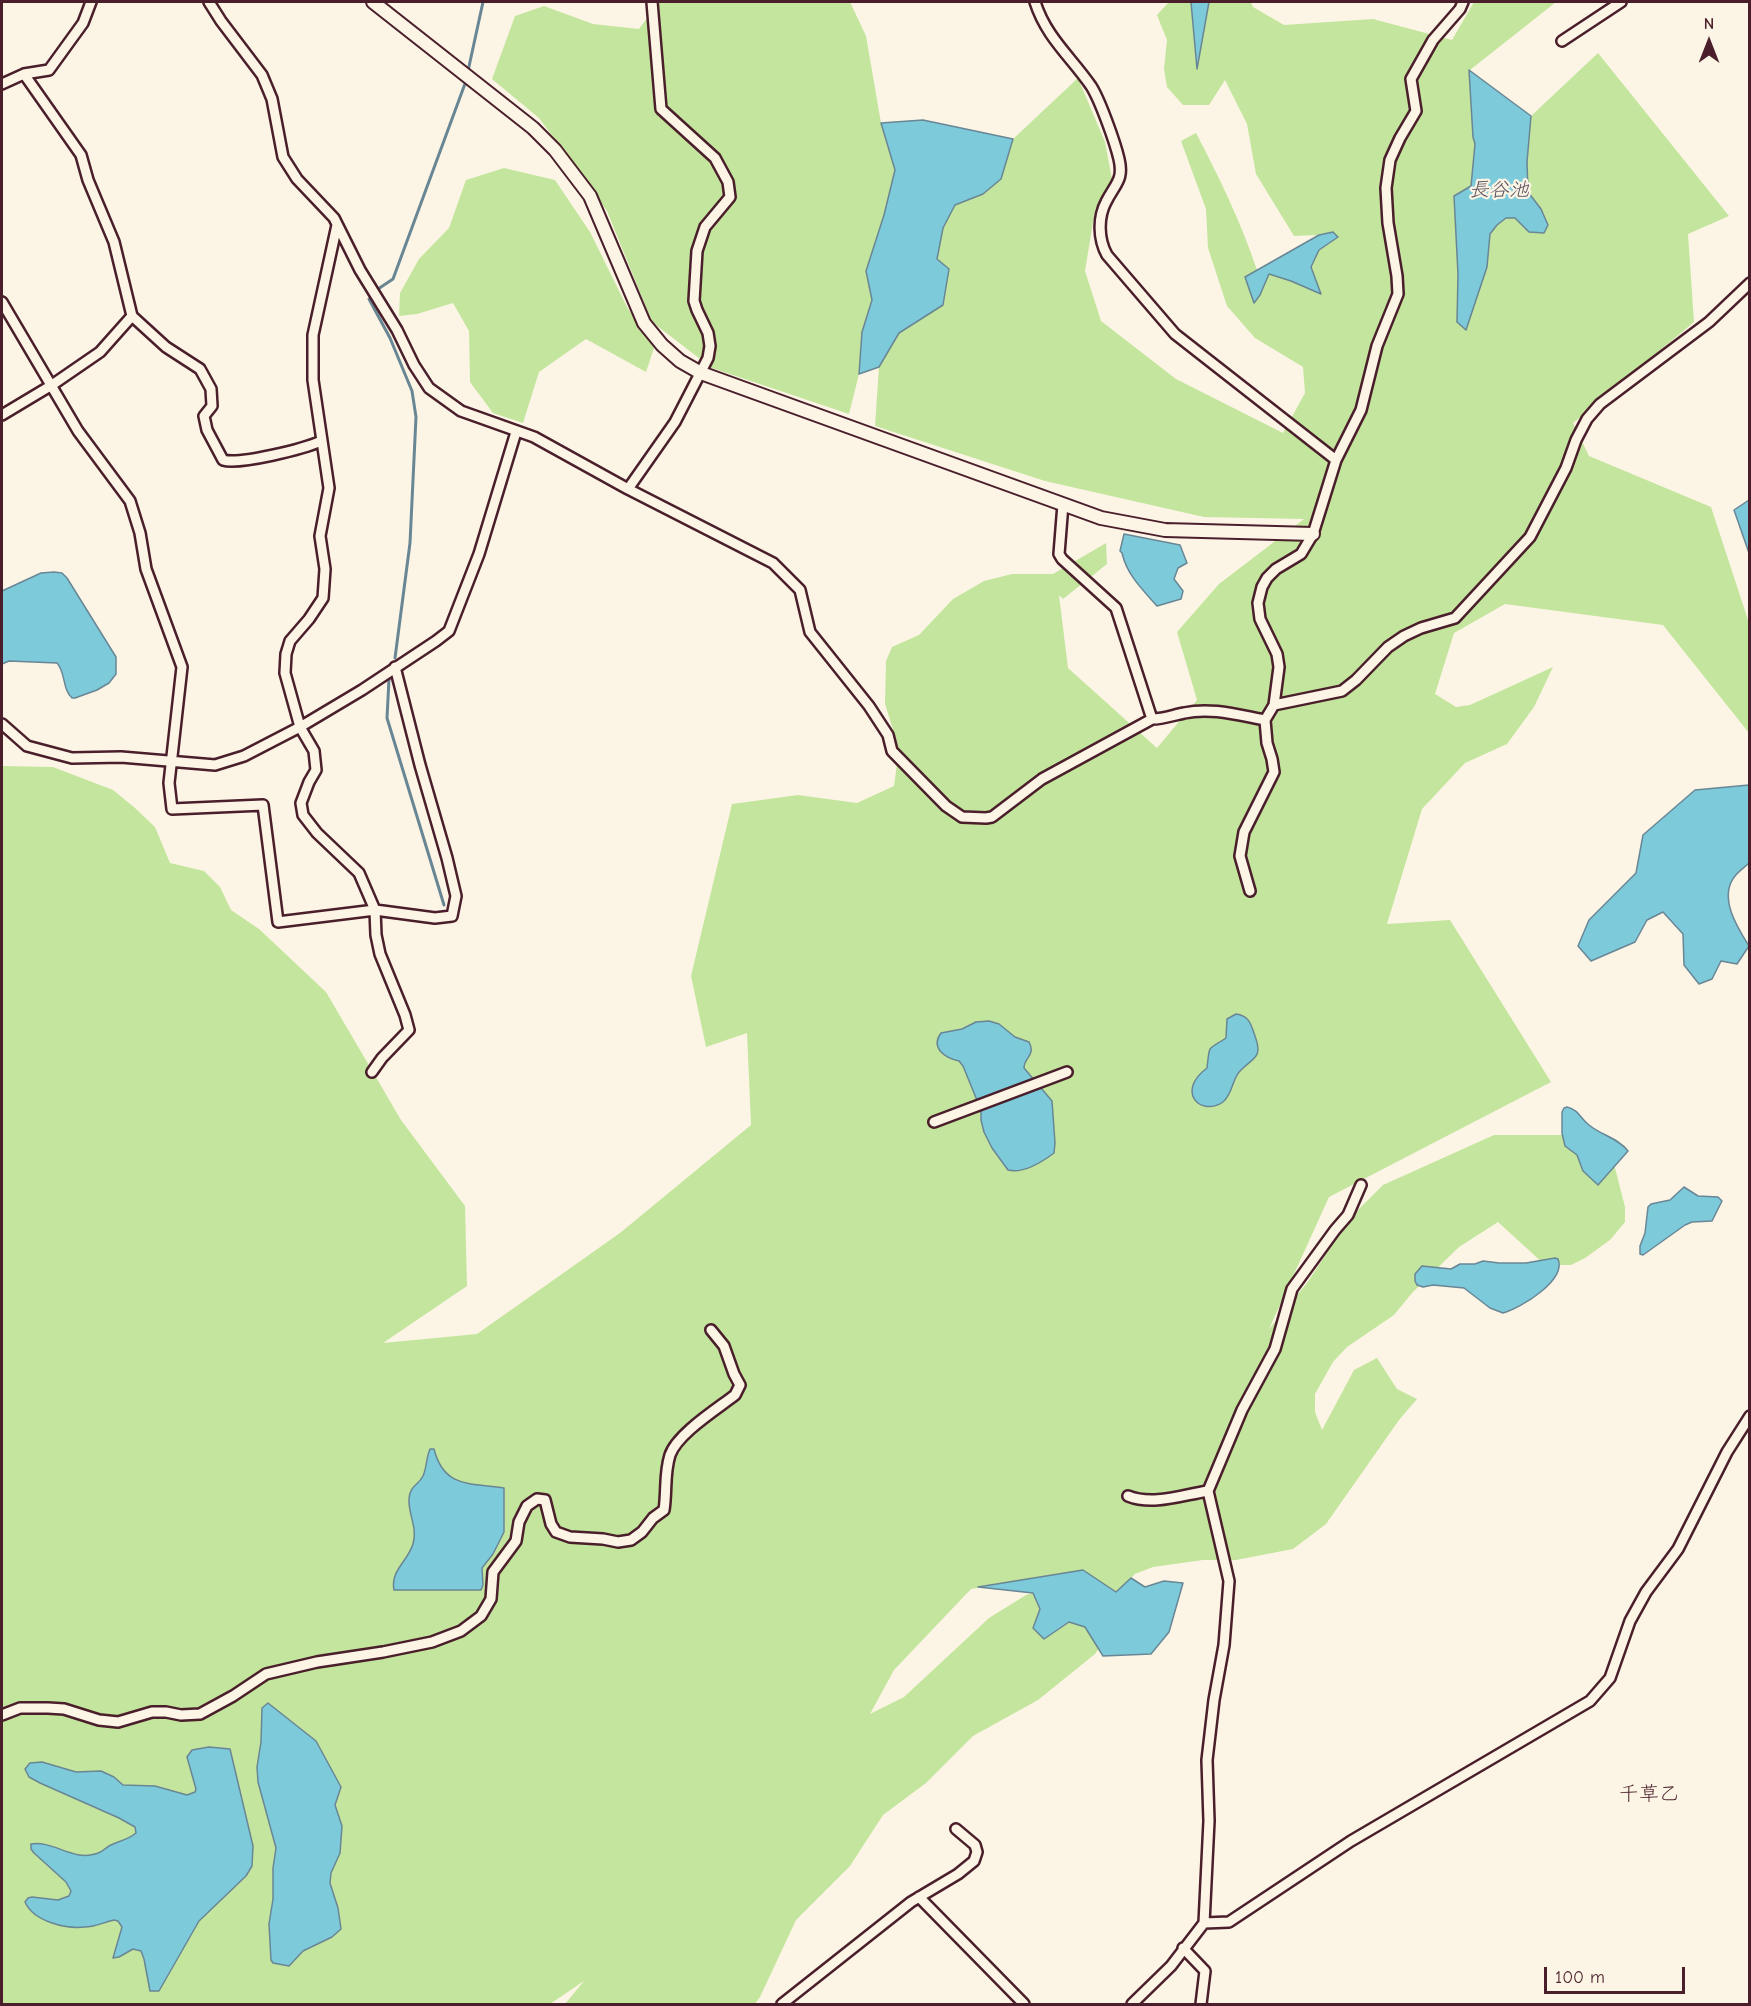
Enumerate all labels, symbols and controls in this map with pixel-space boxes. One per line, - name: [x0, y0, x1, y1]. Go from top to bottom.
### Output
- north arrow: [1679, 12, 1739, 72]
- text: N: [1704, 15, 1714, 33]
- water label: 長谷池: [1469, 178, 1529, 202]
- district label: 千草乙: [1619, 1782, 1679, 1806]
- scale bar: [1547, 1955, 1688, 1993]
- text: 100 m: [1555, 1967, 1605, 1988]

